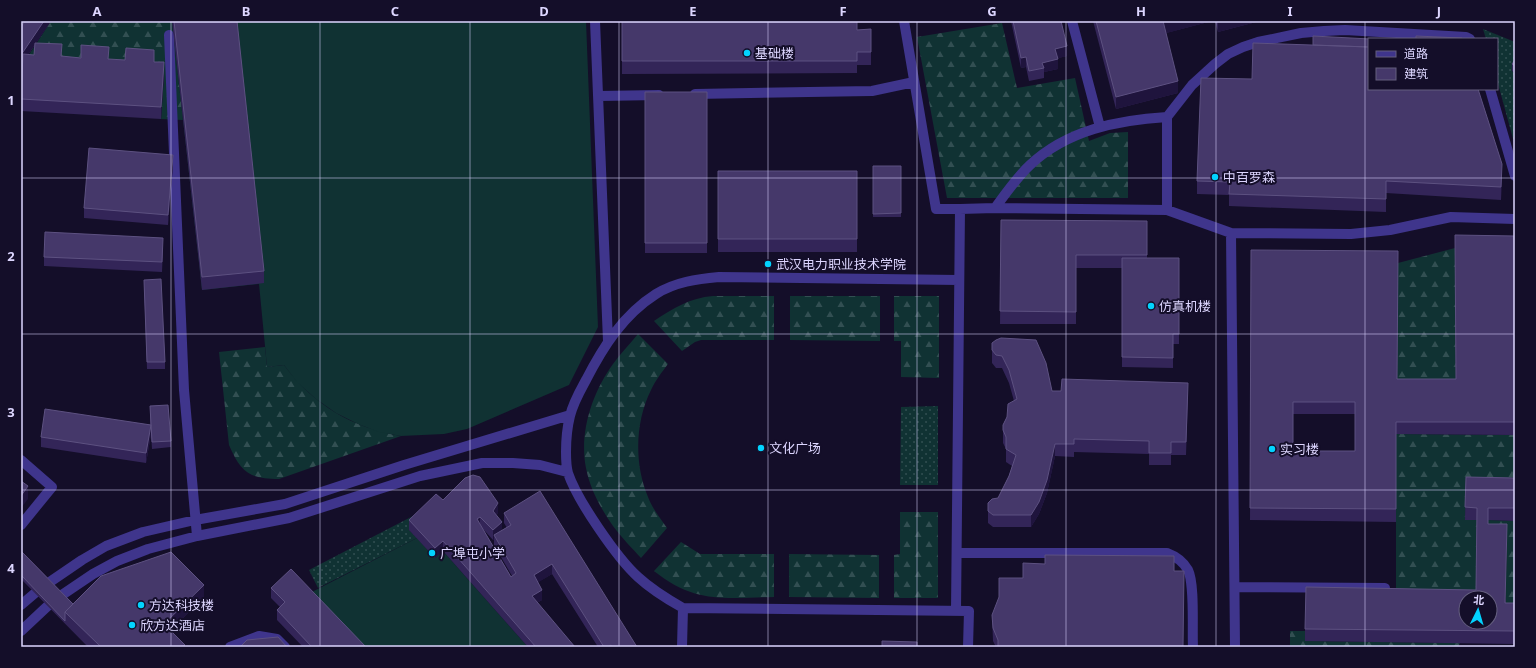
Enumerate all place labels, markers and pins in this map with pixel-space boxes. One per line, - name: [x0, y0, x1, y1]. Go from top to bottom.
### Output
- place label: 基础楼: [755, 44, 794, 62]
- marker: 基础楼: [742, 48, 752, 58]
- place label: 中百罗森: [1223, 168, 1275, 186]
- marker: 中百罗森: [1210, 172, 1220, 182]
- place label: 武汉电力职业技术学院: [776, 255, 906, 273]
- marker: 武汉电力职业技术学院: [763, 259, 773, 269]
- place label: 仿真机楼: [1159, 297, 1211, 315]
- marker: 仿真机楼: [1146, 301, 1156, 311]
- place label: 文化广场: [769, 439, 821, 457]
- place label: 实习楼: [1280, 440, 1319, 458]
- marker: 文化广场: [756, 443, 766, 453]
- marker: 实习楼: [1267, 444, 1277, 454]
- place label: 广埠屯小学: [440, 544, 505, 562]
- marker: 广埠屯小学: [427, 548, 437, 558]
- place label: 方达科技楼: [149, 596, 214, 614]
- marker: 方达科技楼: [136, 600, 146, 610]
- place label: 欣方达酒店: [140, 616, 205, 634]
- marker: 欣方达酒店: [127, 620, 137, 630]

